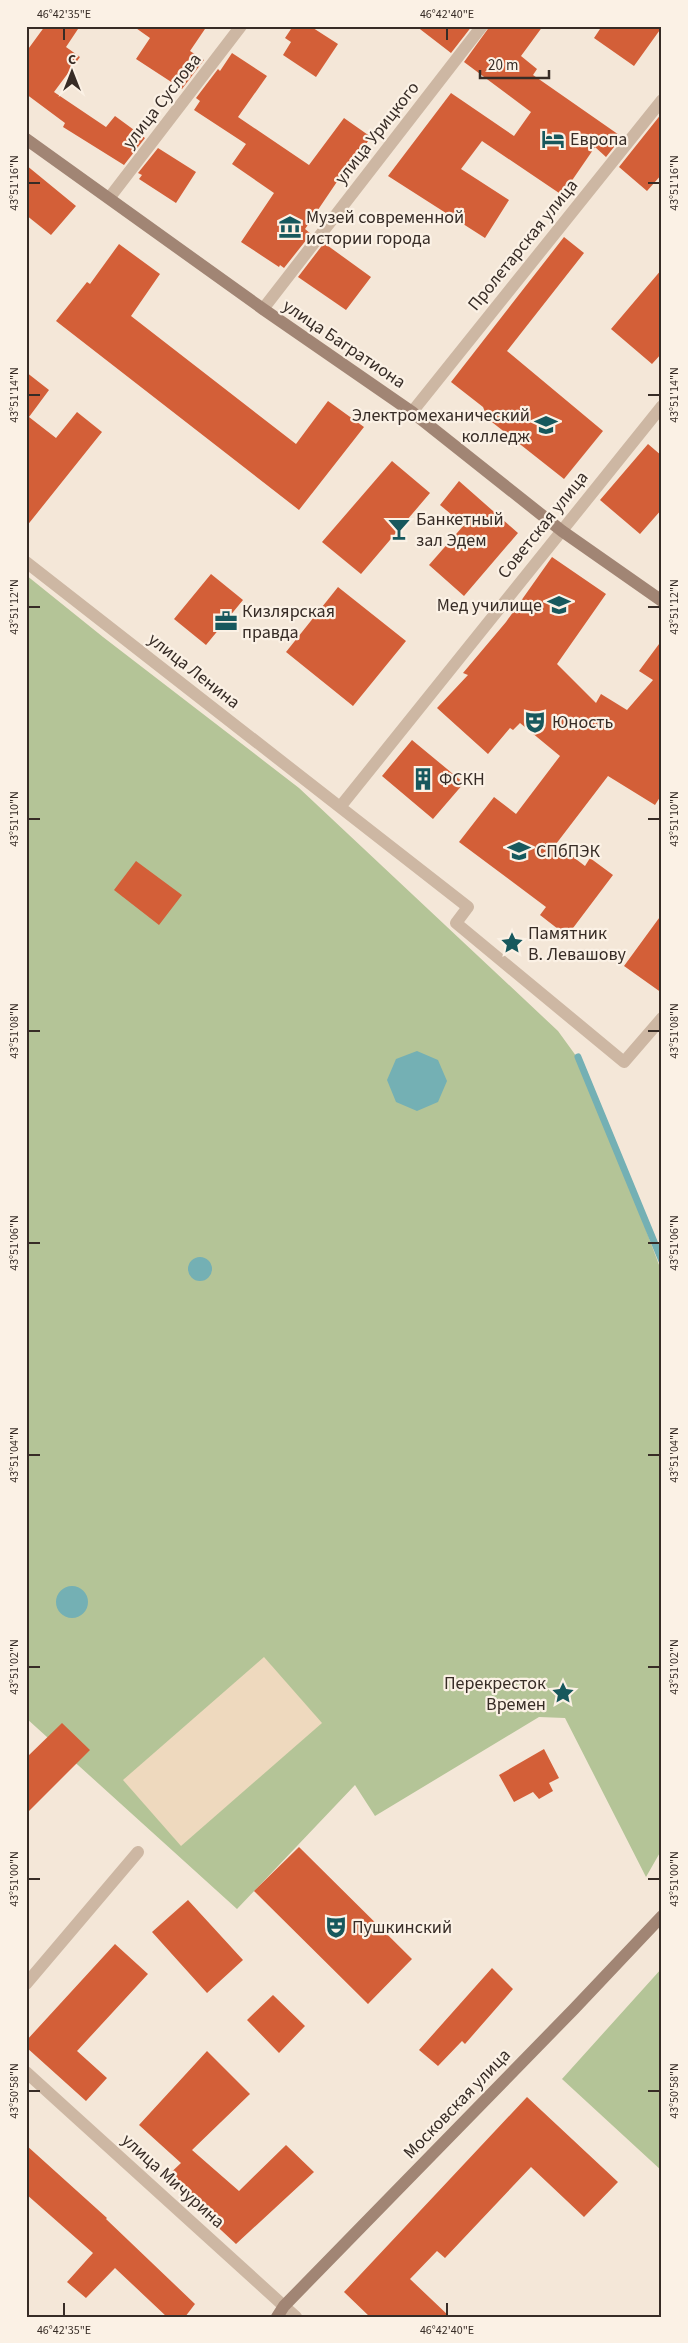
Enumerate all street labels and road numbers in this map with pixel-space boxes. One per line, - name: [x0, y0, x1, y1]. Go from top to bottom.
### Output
- street label: улица Суслова: [117, 48, 207, 154]
- street label: улица Урицкого: [329, 76, 425, 190]
- street label: Пролетарская улица: [462, 174, 584, 316]
- street label: улица Багратиона: [277, 293, 411, 395]
- street label: Советская улица: [492, 466, 594, 584]
- street label: улица Ленина: [143, 627, 245, 715]
- street label: Московская улица: [398, 2043, 516, 2165]
- street label: улица Мичурина: [116, 2128, 230, 2234]

